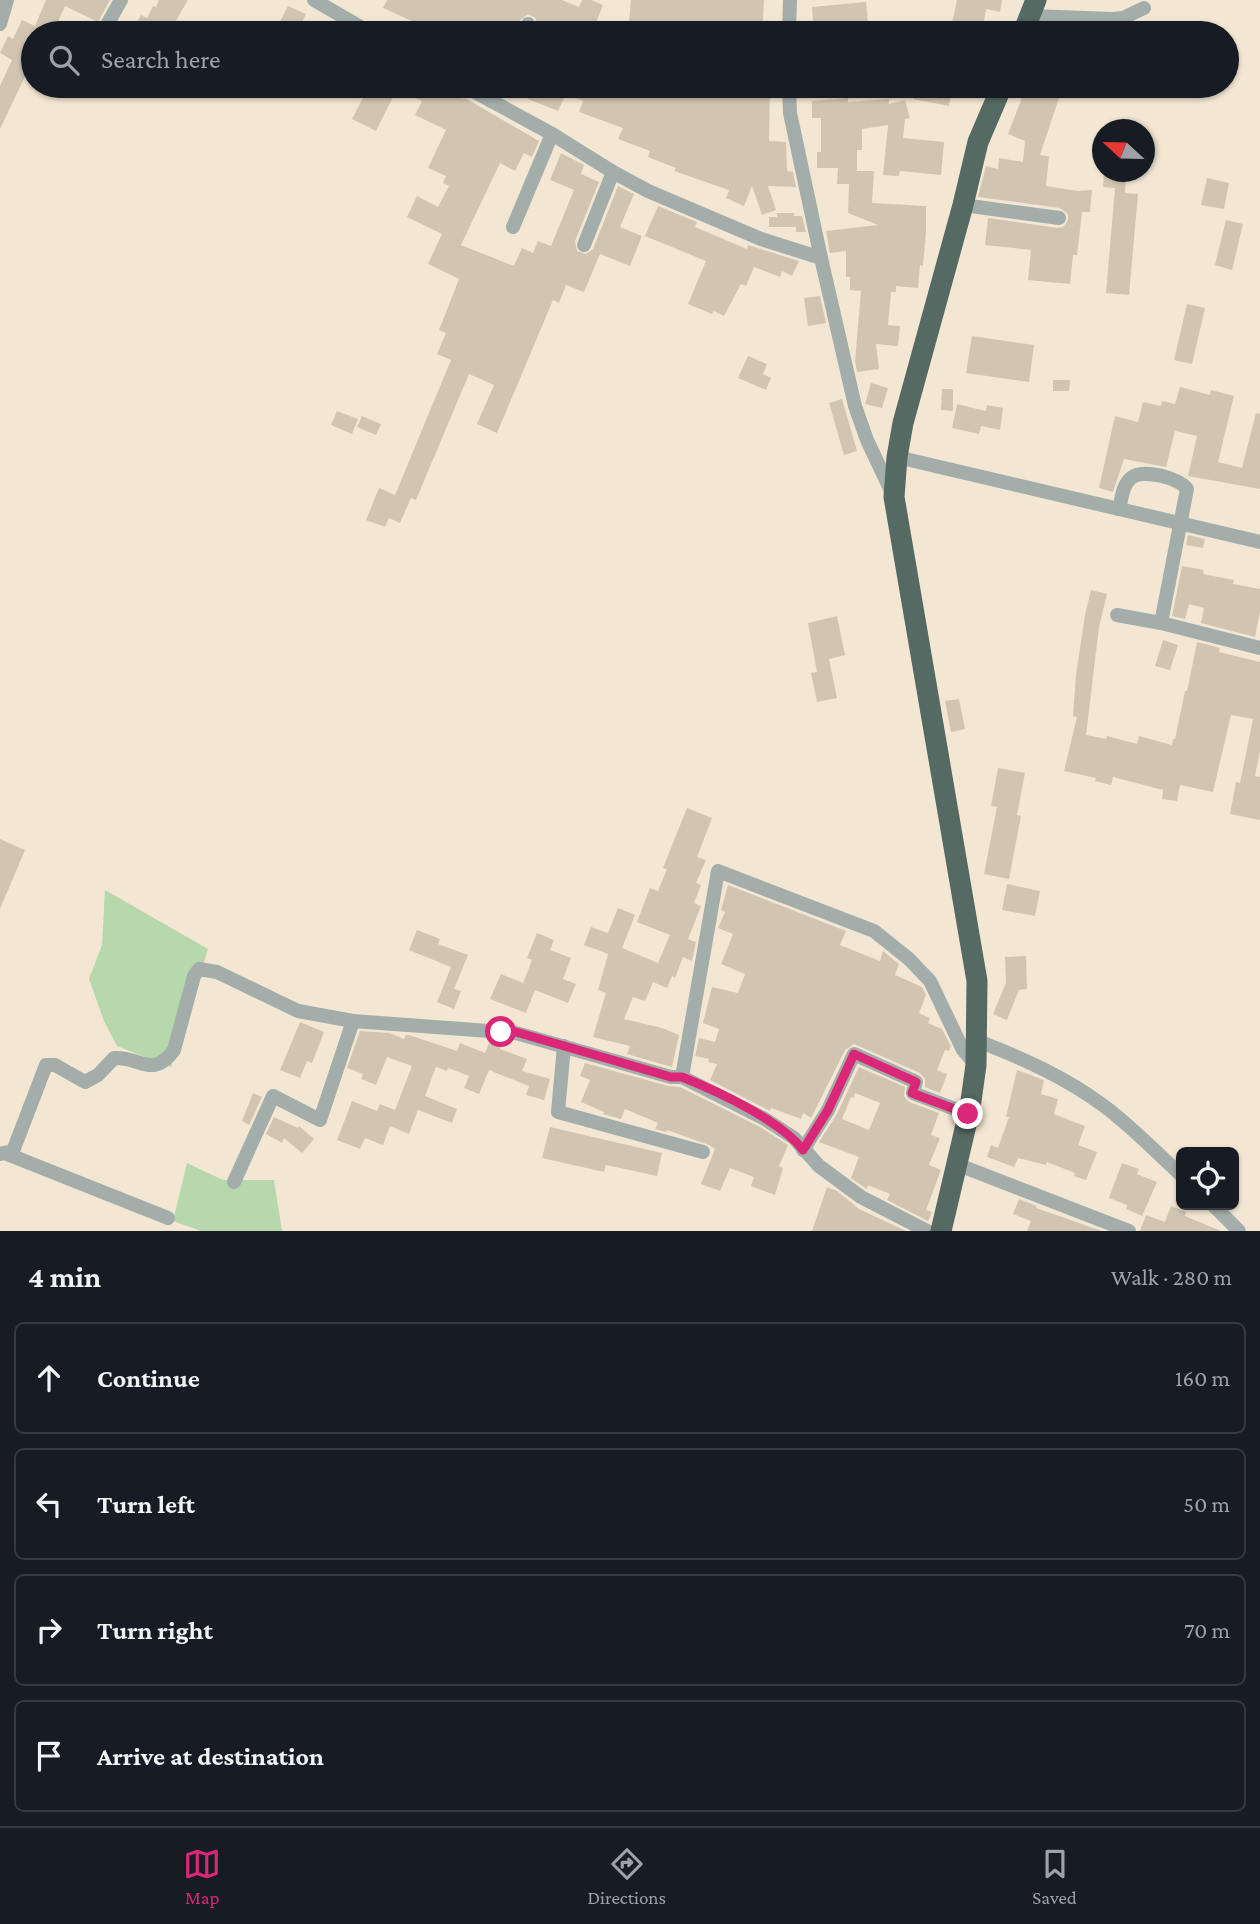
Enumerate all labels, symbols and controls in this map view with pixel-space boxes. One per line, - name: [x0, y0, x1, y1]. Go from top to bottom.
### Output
- search box: [21, 21, 1239, 98]
- icon: search: [45, 41, 83, 79]
- text: Search here: [101, 45, 220, 74]
- north arrow: [1092, 119, 1155, 182]
- route start: [485, 1016, 516, 1047]
- route end: [952, 1098, 983, 1129]
- map controls: [1176, 1147, 1239, 1210]
- button: locate: [1176, 1147, 1239, 1210]
- text: 4 min: [28, 1260, 101, 1293]
- text: Walk · 280 m: [1111, 1264, 1232, 1290]
- icon: ahead: [30, 1359, 68, 1397]
- text: Continue: [97, 1364, 200, 1393]
- text: 160 m: [1175, 1365, 1230, 1391]
- icon: left: [30, 1485, 68, 1523]
- text: Turn left: [97, 1490, 195, 1519]
- text: 50 m: [1183, 1491, 1230, 1517]
- icon: right: [30, 1611, 68, 1649]
- text: Turn right: [97, 1616, 213, 1645]
- text: 70 m: [1184, 1617, 1230, 1643]
- icon: arrive: [30, 1737, 68, 1775]
- text: Arrive at destination: [97, 1742, 324, 1771]
- tab: Map: [183, 1845, 221, 1908]
- tab: Directions: [587, 1845, 666, 1908]
- tab: Saved: [1032, 1845, 1077, 1908]

